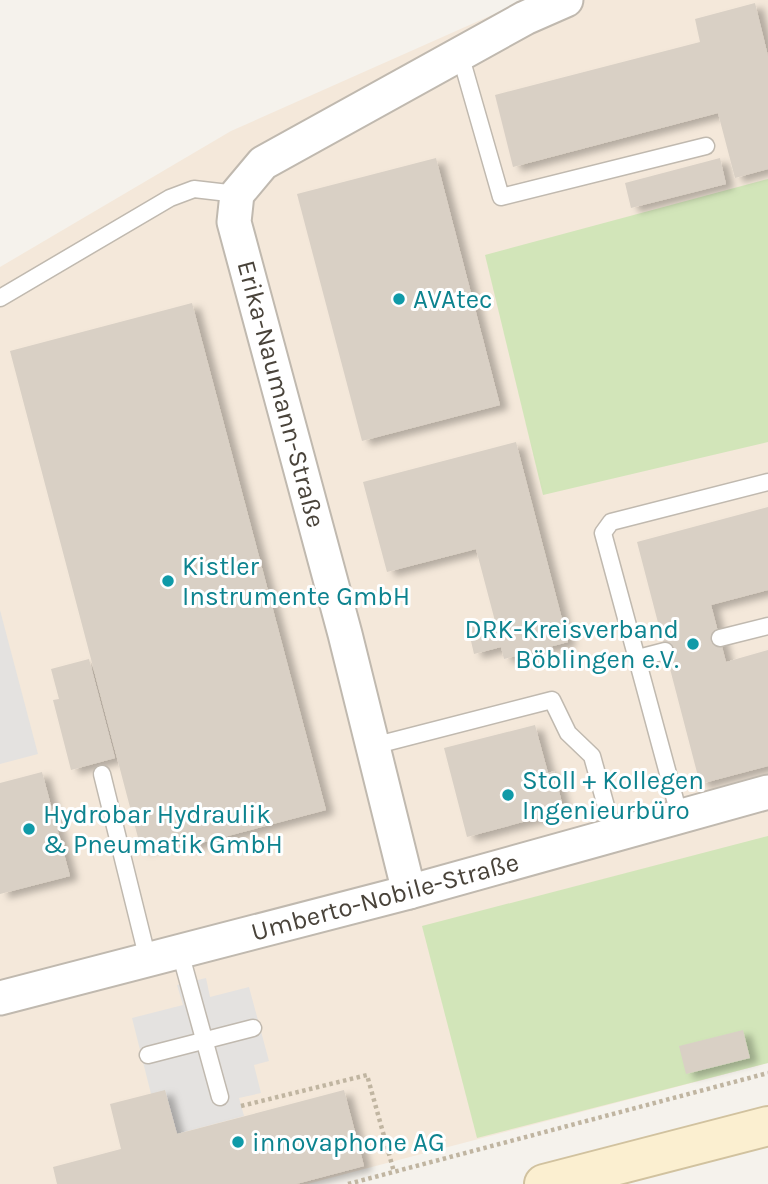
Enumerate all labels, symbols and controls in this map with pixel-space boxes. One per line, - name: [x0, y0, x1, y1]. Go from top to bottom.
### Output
- street label: Erika-Naumann-Straße: [230, 257, 332, 531]
- place label: AVAtec: [413, 284, 492, 315]
- marker: AVAtec: [391, 291, 407, 307]
- place label: Kistler Instrumente GmbH: [182, 551, 410, 612]
- marker: Kistler Instrumente GmbH: [160, 573, 176, 589]
- place label: DRK-Kreisverband Böblingen e.V.: [464, 614, 679, 675]
- marker: DRK-Kreisverband Böblingen e.V.: [685, 636, 701, 652]
- place label: Stoll + Kollegen Ingenieurbüro: [522, 765, 704, 826]
- marker: Stoll + Kollegen Ingenieurbüro: [500, 787, 516, 803]
- place label: Hydrobar Hydraulik & Pneumatik GmbH: [43, 799, 283, 860]
- marker: Hydrobar Hydraulik & Pneumatik GmbH: [21, 821, 37, 837]
- street label: Umberto-Nobile-Straße: [248, 846, 522, 948]
- place label: innovaphone AG: [252, 1127, 445, 1158]
- marker: innovaphone AG: [230, 1134, 246, 1150]

